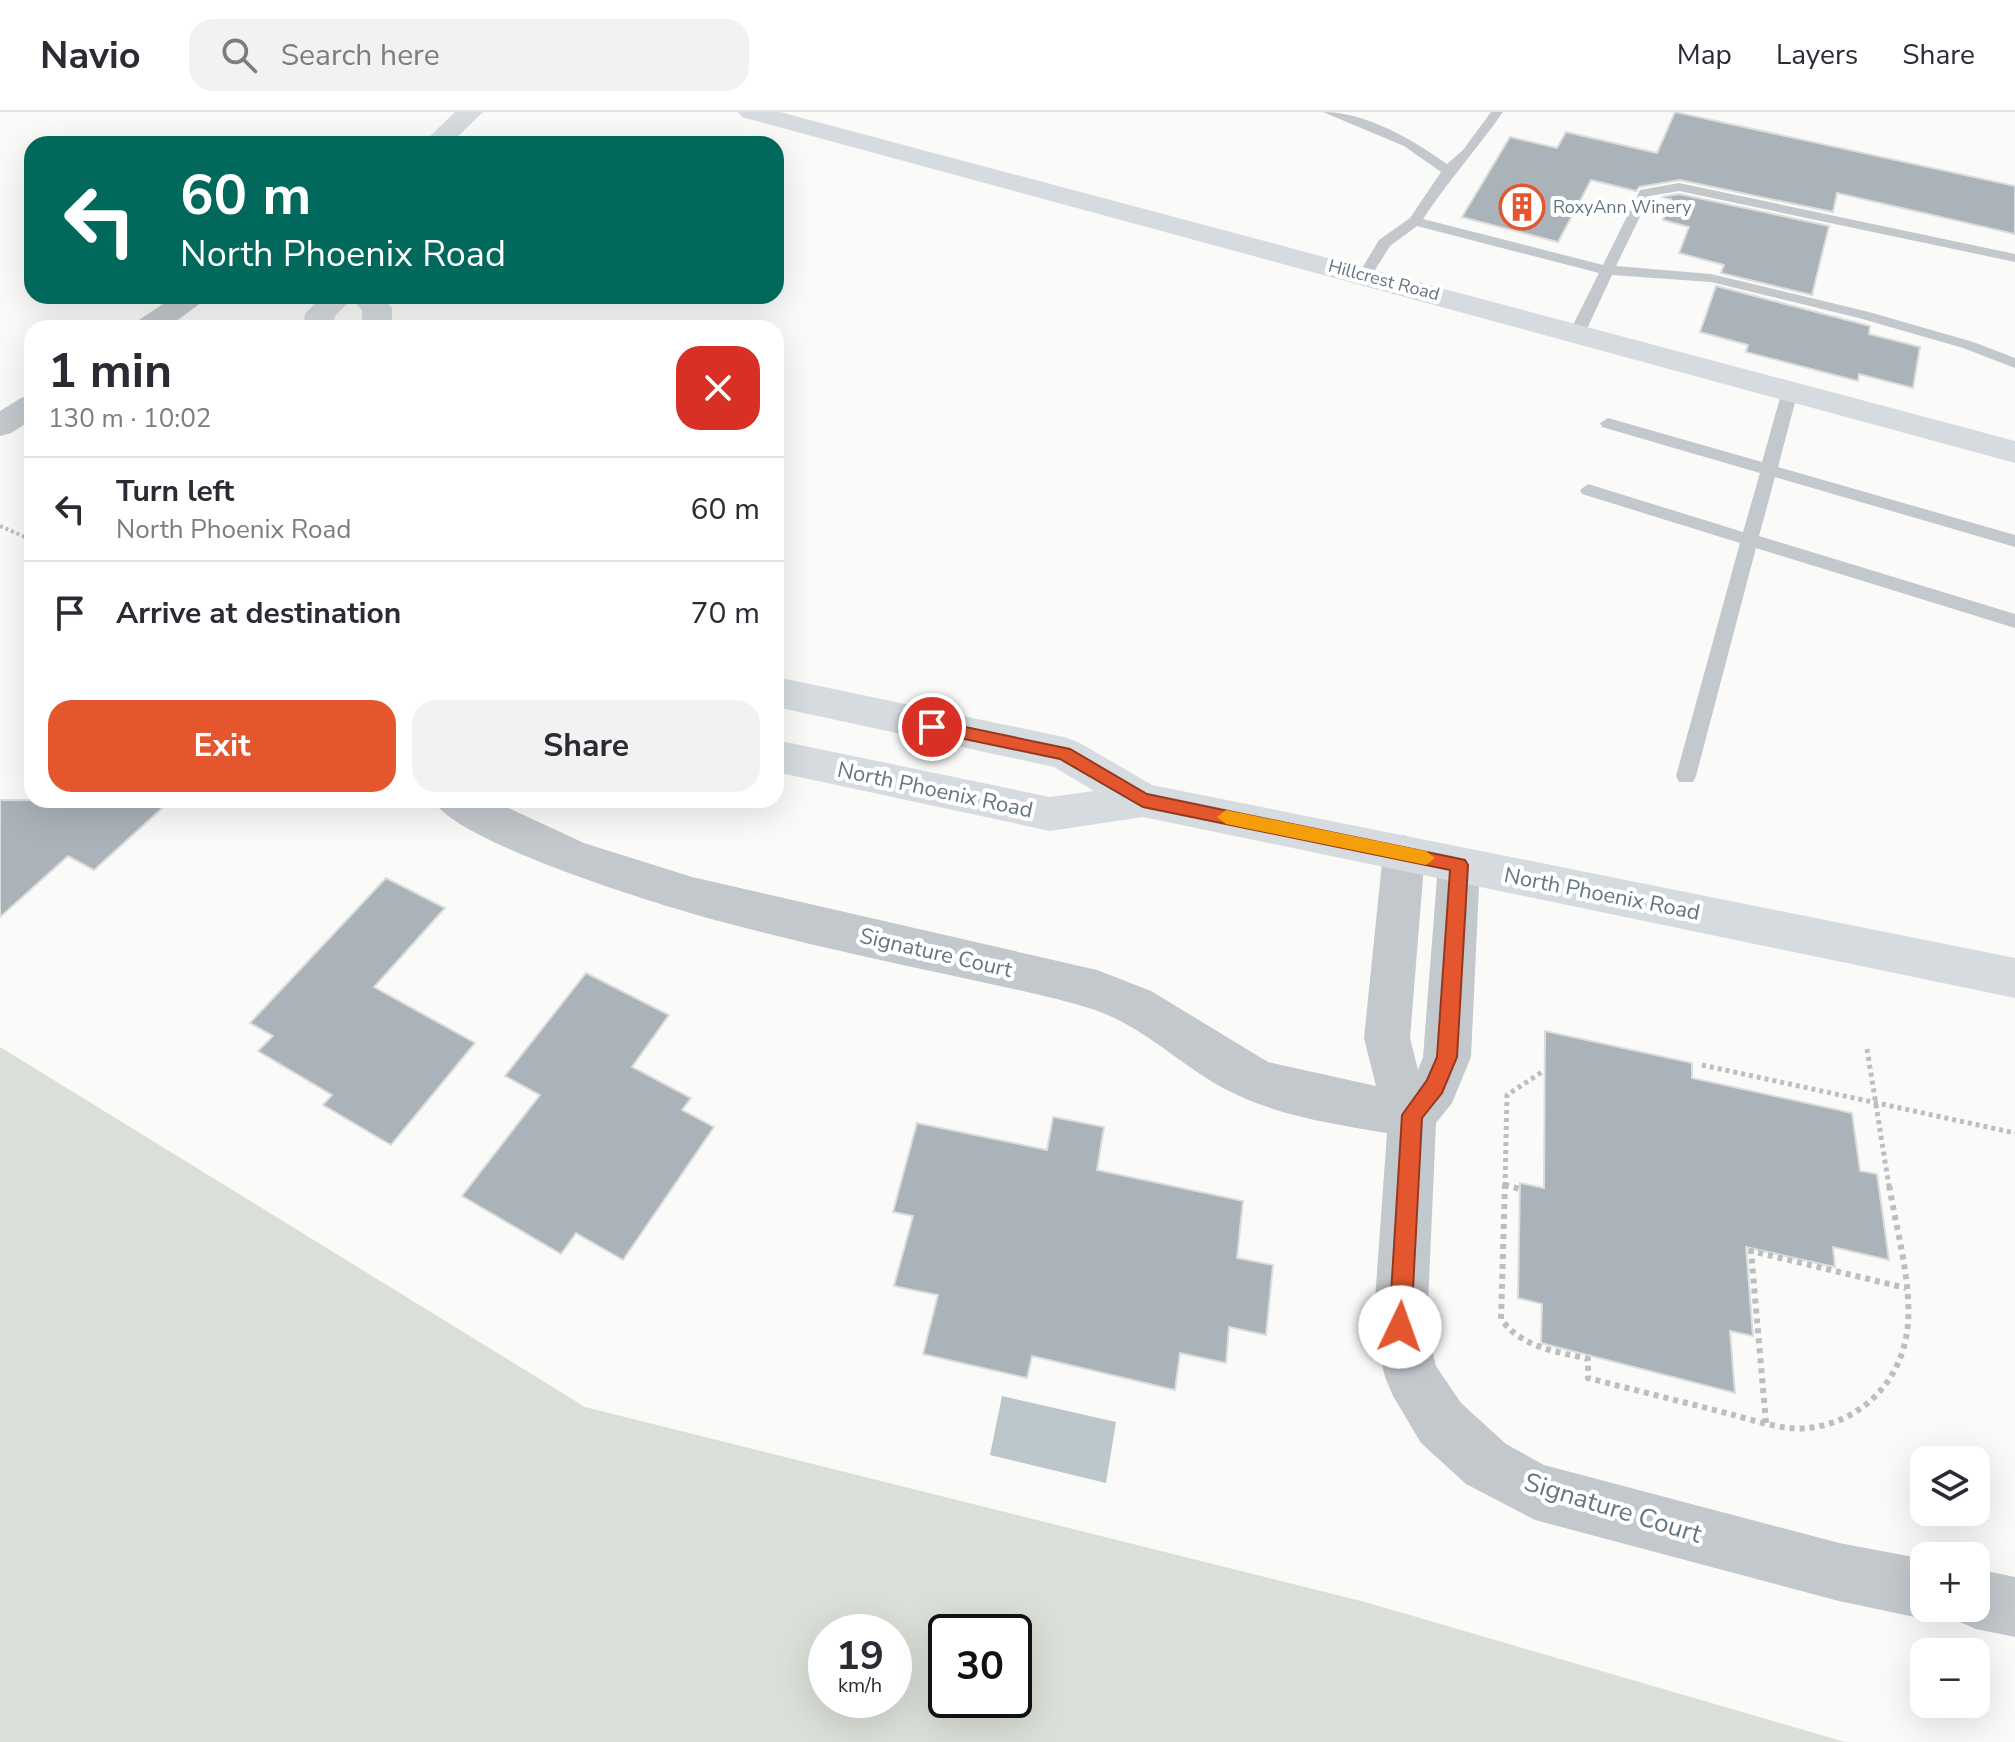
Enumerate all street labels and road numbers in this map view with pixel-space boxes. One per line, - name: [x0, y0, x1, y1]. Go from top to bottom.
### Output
- street label: Hillcrest Road: [1326, 254, 1442, 306]
- street label: North Phoenix Road: [834, 755, 1036, 825]
- street label: North Phoenix Road: [1501, 860, 1703, 928]
- street label: Signature Court: [857, 921, 1015, 985]
- street label: Signature Court: [1520, 1464, 1707, 1552]

